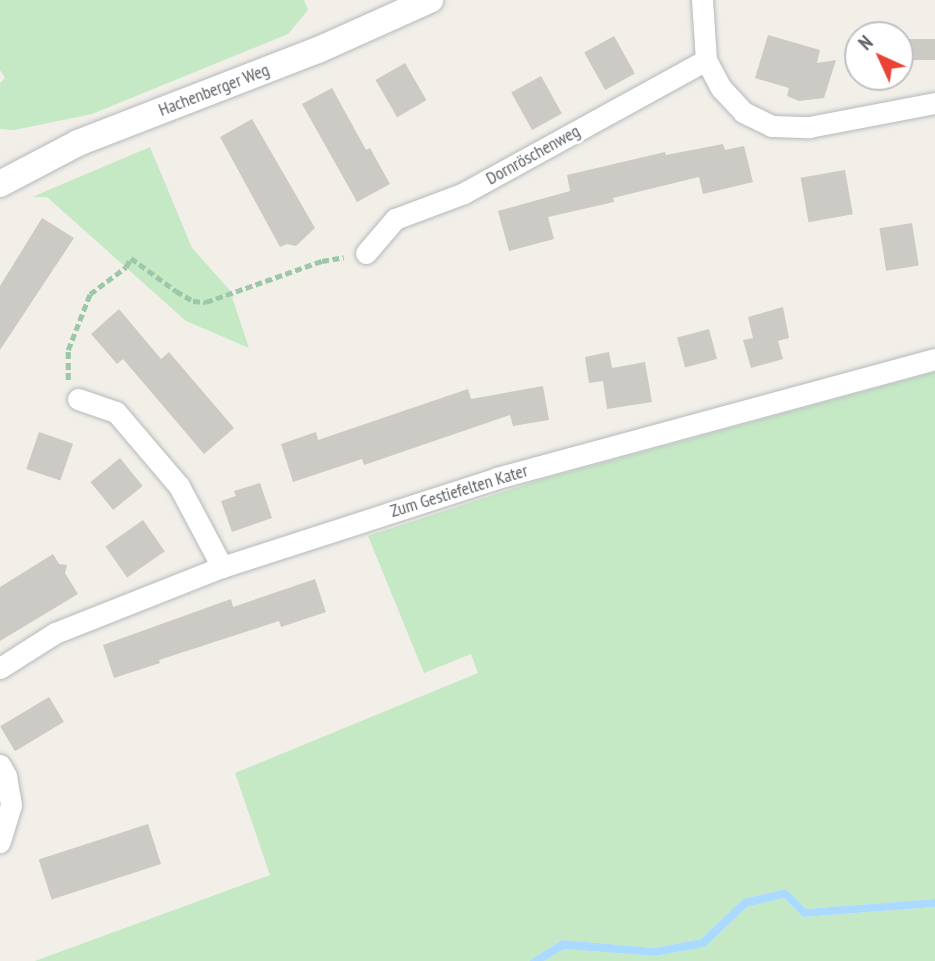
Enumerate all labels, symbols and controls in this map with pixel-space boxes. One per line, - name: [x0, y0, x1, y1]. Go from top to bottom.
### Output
- north arrow: [844, 21, 914, 91]
- text: N: [853, 30, 878, 55]
- street label: Hachenberger Weg: [155, 59, 273, 121]
- street label: Dornröschenweg: [482, 120, 584, 190]
- street label: Zum Gestiefelten Kater: [388, 460, 530, 522]

